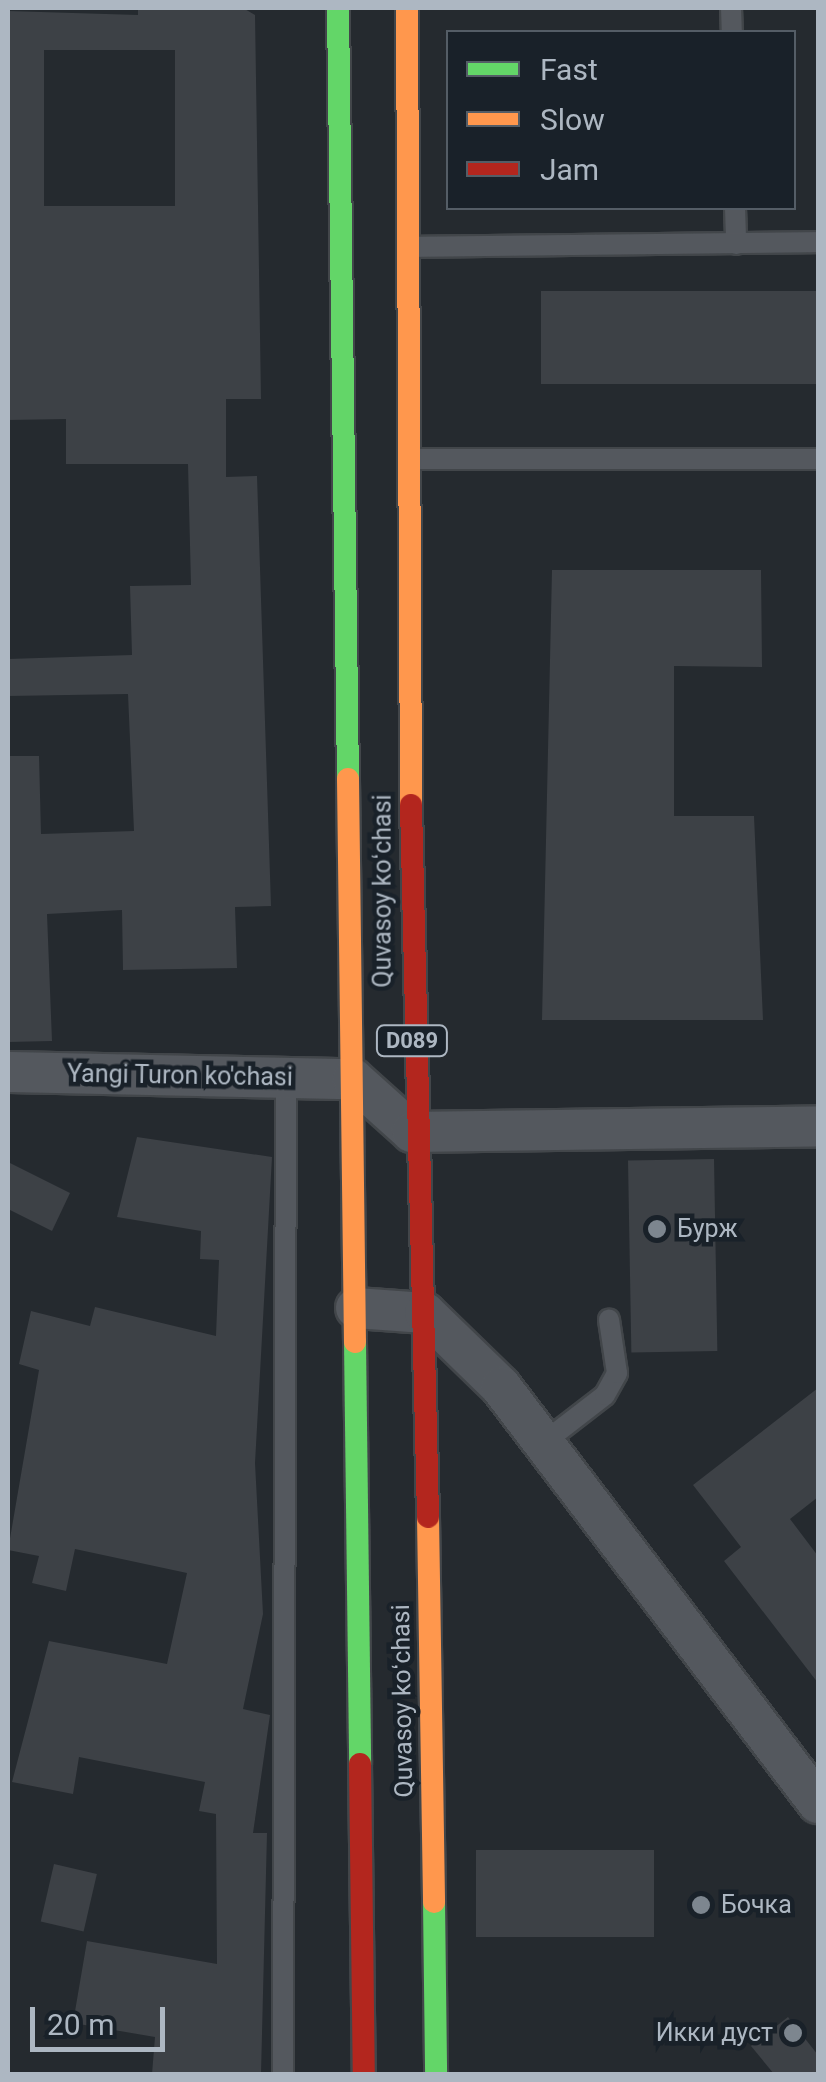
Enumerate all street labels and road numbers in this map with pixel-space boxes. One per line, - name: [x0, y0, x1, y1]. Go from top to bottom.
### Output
- street label: Quvasoy koʻchasi: [368, 794, 398, 988]
- road number: D089: [374, 1024, 450, 1058]
- street label: Yangi Turon ko'chasi: [67, 1059, 293, 1093]
- street label: Quvasoy koʻchasi: [386, 1604, 420, 1798]

